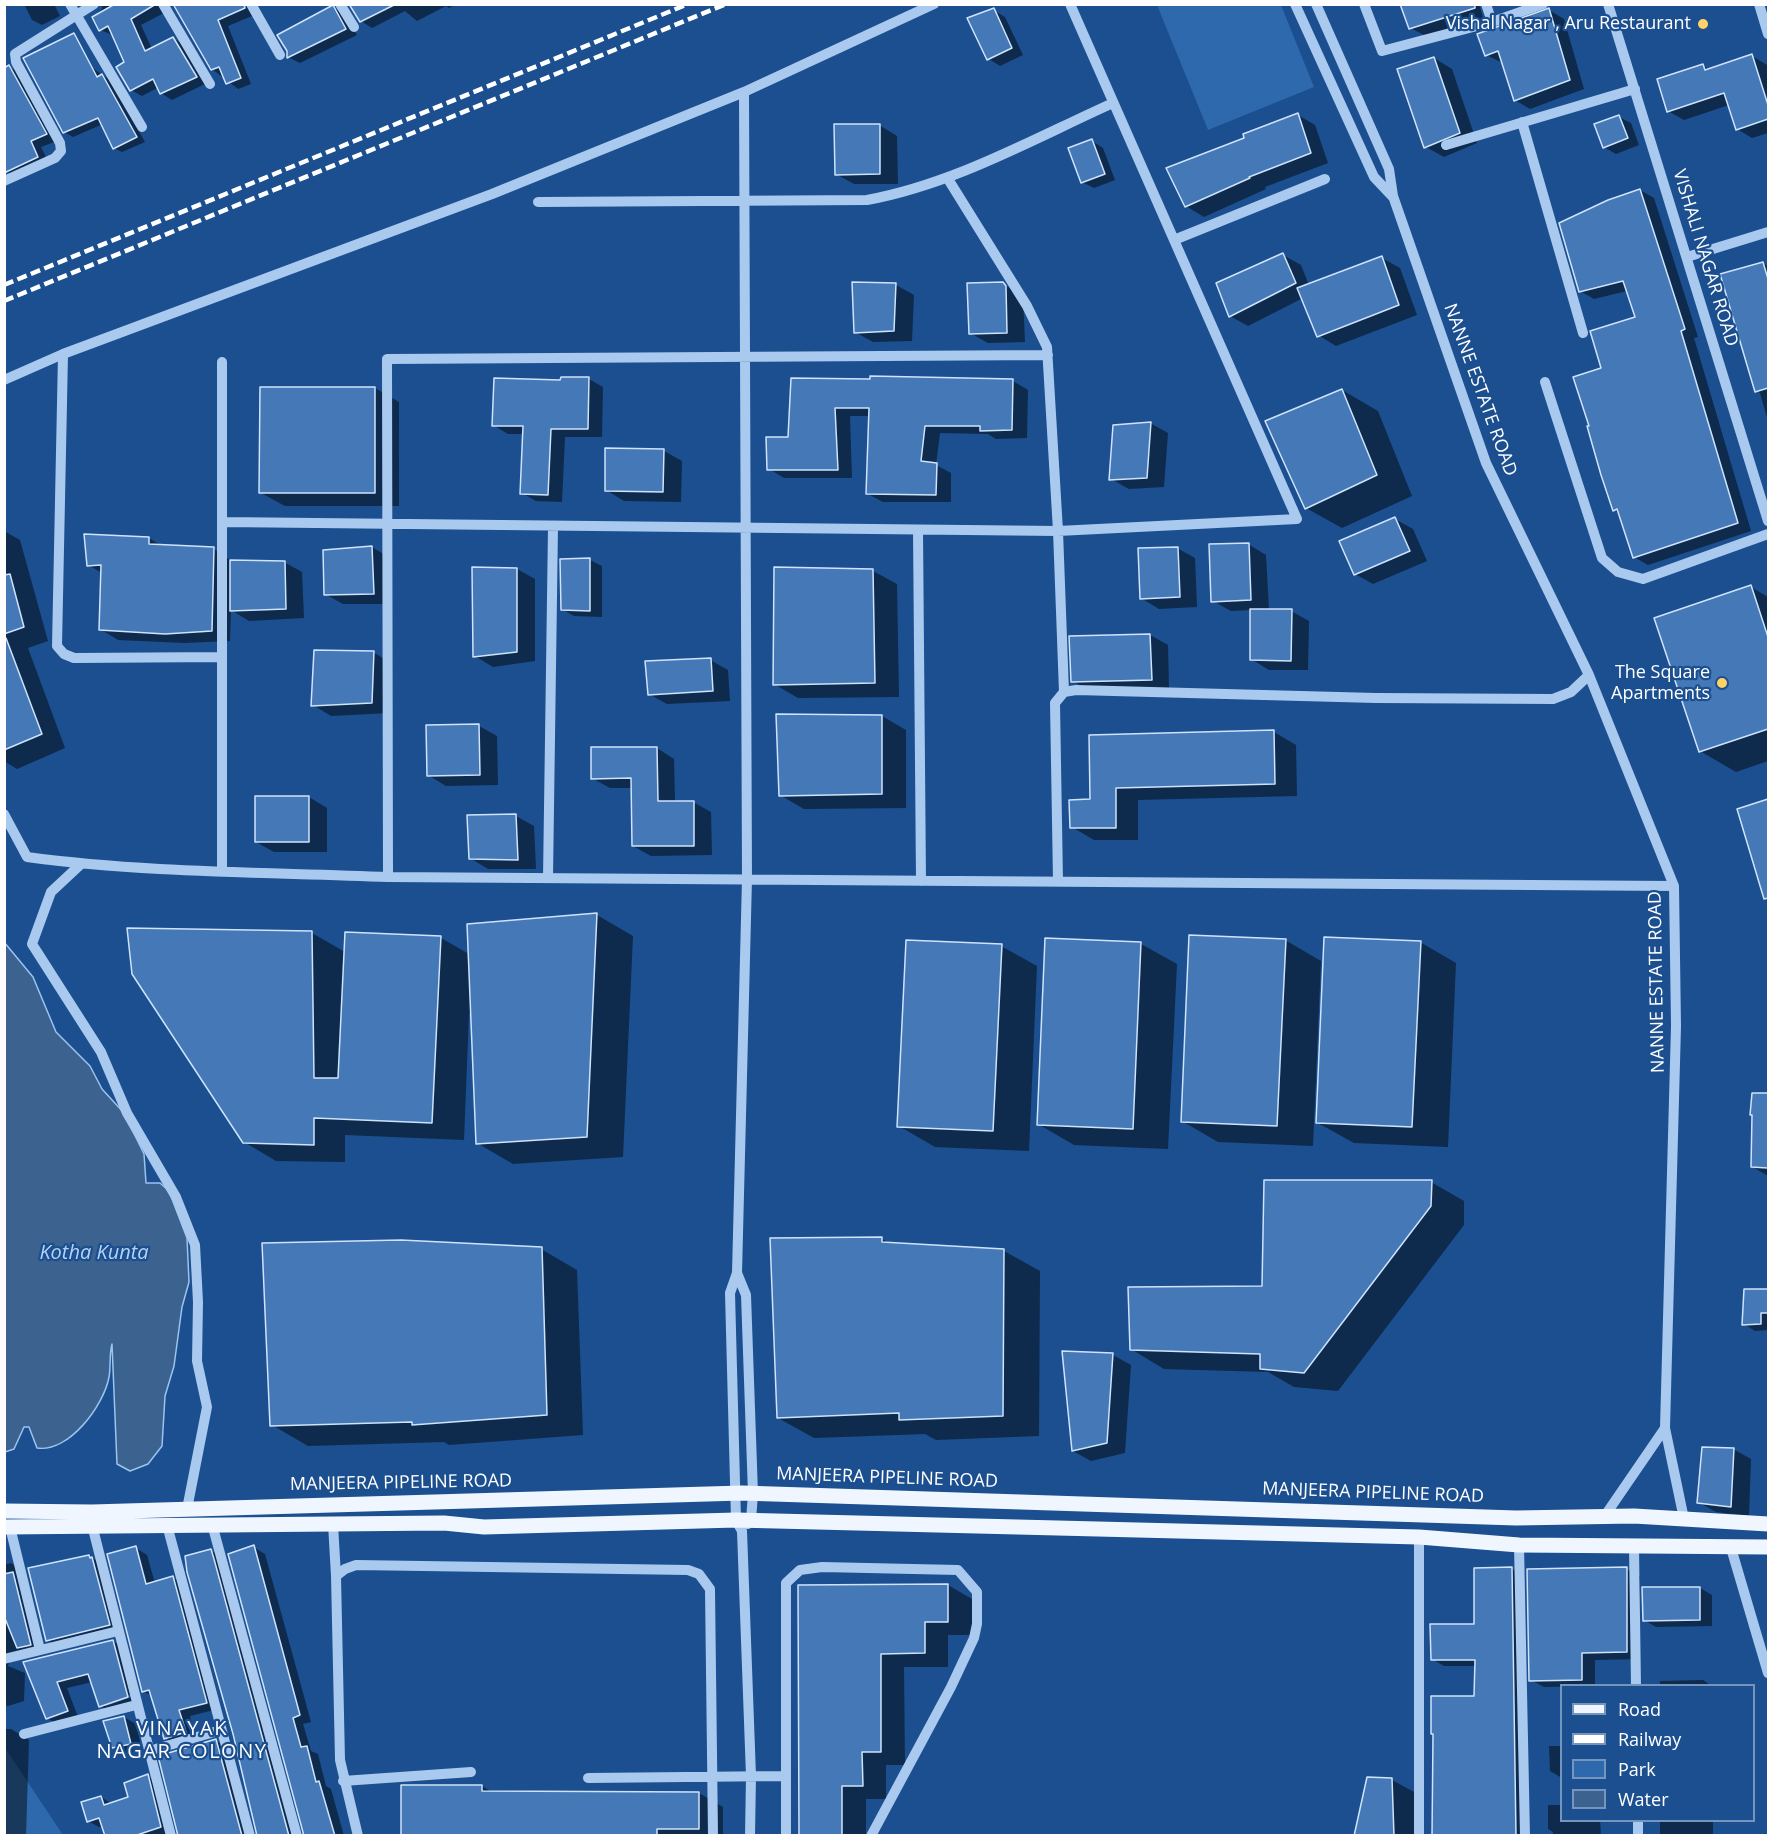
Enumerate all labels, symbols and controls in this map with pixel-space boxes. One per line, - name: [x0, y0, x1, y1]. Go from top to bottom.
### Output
- place label: Vishal Nagar , Aru Restaurant: [1446, 13, 1691, 35]
- marker: Vishal Nagar , Aru Restaurant: [1696, 17, 1710, 31]
- street label: VISHALI NAGAR ROAD: [1668, 167, 1742, 349]
- street label: NANNE ESTATE ROAD: [1439, 301, 1521, 479]
- place label: The Square Apartments: [1611, 662, 1710, 704]
- marker: The Square Apartments: [1715, 676, 1729, 690]
- street label: NANNE ESTATE ROAD: [1645, 891, 1669, 1073]
- water label: Kotha Kunta: [39, 1241, 149, 1265]
- street label: MANJEERA PIPELINE ROAD: [776, 1463, 998, 1493]
- street label: MANJEERA PIPELINE ROAD: [290, 1470, 512, 1496]
- street label: MANJEERA PIPELINE ROAD: [1262, 1478, 1484, 1508]
- legend: [1560, 1684, 1755, 1822]
- text: Road: [1618, 1697, 1661, 1721]
- district label: VINAYAK NAGAR COLONY: [97, 1717, 267, 1764]
- text: Railway: [1618, 1727, 1681, 1751]
- text: Park: [1618, 1757, 1656, 1781]
- text: Water: [1618, 1787, 1669, 1811]

